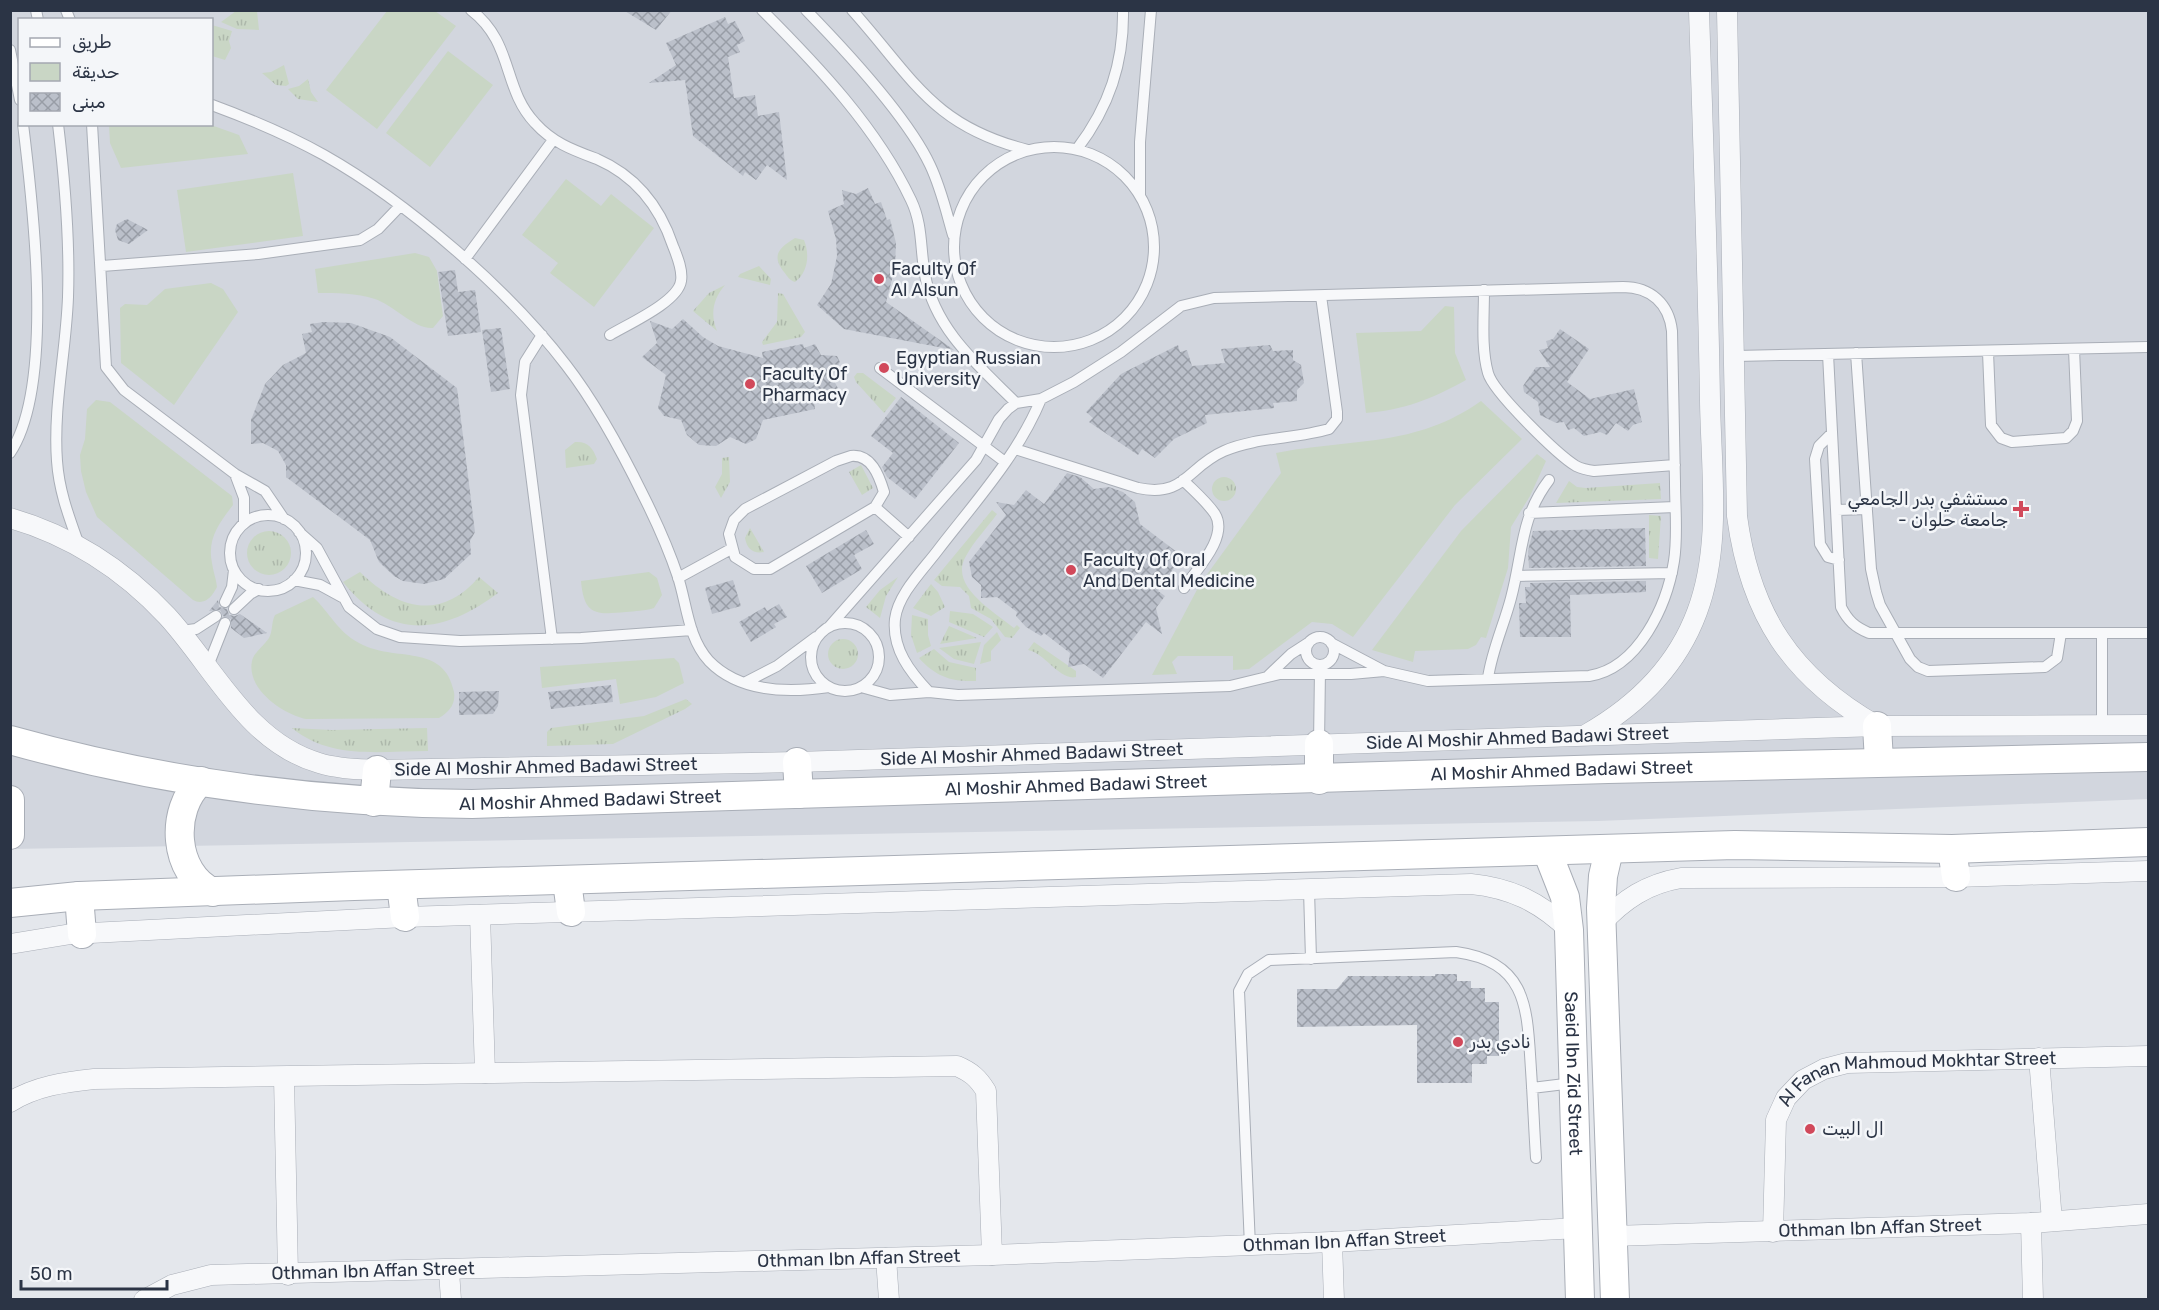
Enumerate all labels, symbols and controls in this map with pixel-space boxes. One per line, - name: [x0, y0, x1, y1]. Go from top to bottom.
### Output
- legend: [18, 18, 213, 126]
- text: طريق: [72, 31, 112, 53]
- text: حديقة: [72, 61, 119, 83]
- text: مبنى: [72, 91, 106, 113]
- place label: Faculty Of Al Alsun: [891, 258, 976, 301]
- marker: Faculty Of Al Alsun: [872, 272, 886, 286]
- place label: Egyptian Russian University: [896, 347, 1041, 390]
- marker: Egyptian Russian University: [877, 361, 891, 375]
- place label: Faculty Of Pharmacy: [762, 363, 847, 406]
- marker: Faculty Of Pharmacy: [743, 377, 757, 391]
- place label: مستشفي بدر الجامعي - جامعة حلوان: [1847, 488, 2008, 531]
- marker: مستشفي بدر الجامعي - جامعة حلوان: [2012, 500, 2030, 518]
- place label: Faculty Of Oral And Dental Medicine: [1083, 549, 1255, 592]
- marker: Faculty Of Oral And Dental Medicine: [1064, 563, 1078, 577]
- street label: Side Al Moshir Ahmed Badawi Street: [1366, 722, 1669, 754]
- street label: Side Al Moshir Ahmed Badawi Street: [880, 738, 1183, 770]
- street label: Side Al Moshir Ahmed Badawi Street: [394, 753, 698, 781]
- street label: Al Moshir Ahmed Badawi Street: [1430, 756, 1693, 785]
- street label: Al Moshir Ahmed Badawi Street: [944, 770, 1208, 800]
- street label: Al Moshir Ahmed Badawi Street: [459, 785, 722, 815]
- street label: Saeid Ibn Zid Street: [1560, 991, 1587, 1156]
- place label: نادي بدر: [1469, 1031, 1531, 1054]
- marker: نادي بدر: [1451, 1035, 1465, 1049]
- street label: Al Fanan Mahmoud Mokhtar Street: [1773, 1047, 2056, 1110]
- place label: ال البيت: [1822, 1118, 1884, 1140]
- marker: ال البيت: [1803, 1122, 1817, 1136]
- street label: Othman Ibn Affan Street: [1778, 1214, 1982, 1242]
- street label: Othman Ibn Affan Street: [1242, 1225, 1447, 1256]
- street label: Othman Ibn Affan Street: [757, 1245, 961, 1272]
- scale bar: [21, 1253, 166, 1291]
- street label: Othman Ibn Affan Street: [271, 1257, 475, 1284]
- text: 50 m: [30, 1263, 73, 1285]

